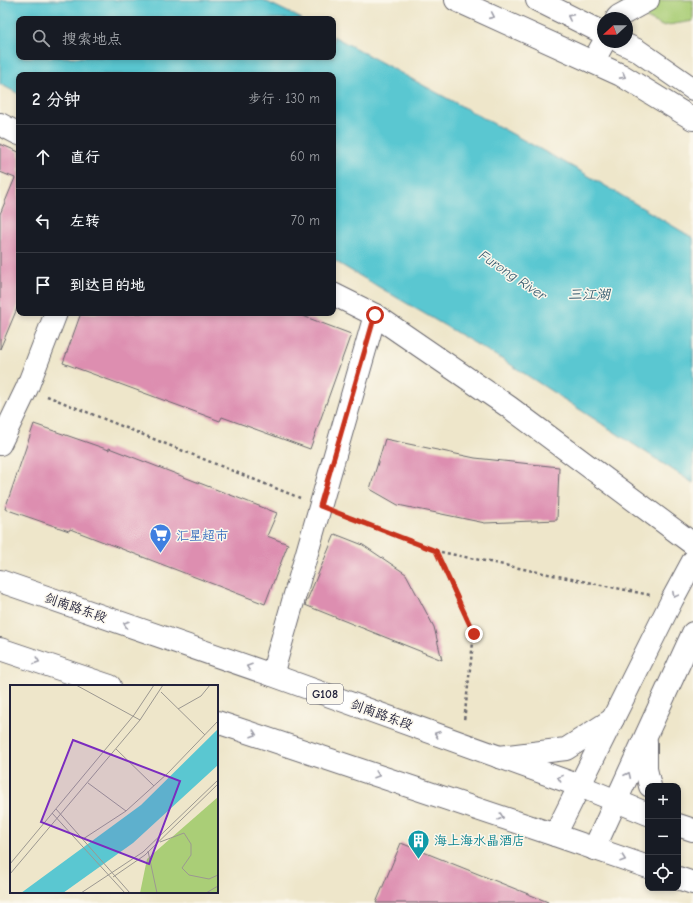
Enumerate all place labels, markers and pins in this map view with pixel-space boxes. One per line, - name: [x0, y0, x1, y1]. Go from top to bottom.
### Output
- supermarket icon: 汇星超市: [148, 522, 174, 555]
- place label: 汇星超市: [176, 528, 228, 543]
- building icon: 海上海水晶酒店: [406, 827, 432, 860]
- place label: 海上海水晶酒店: [434, 833, 525, 848]

